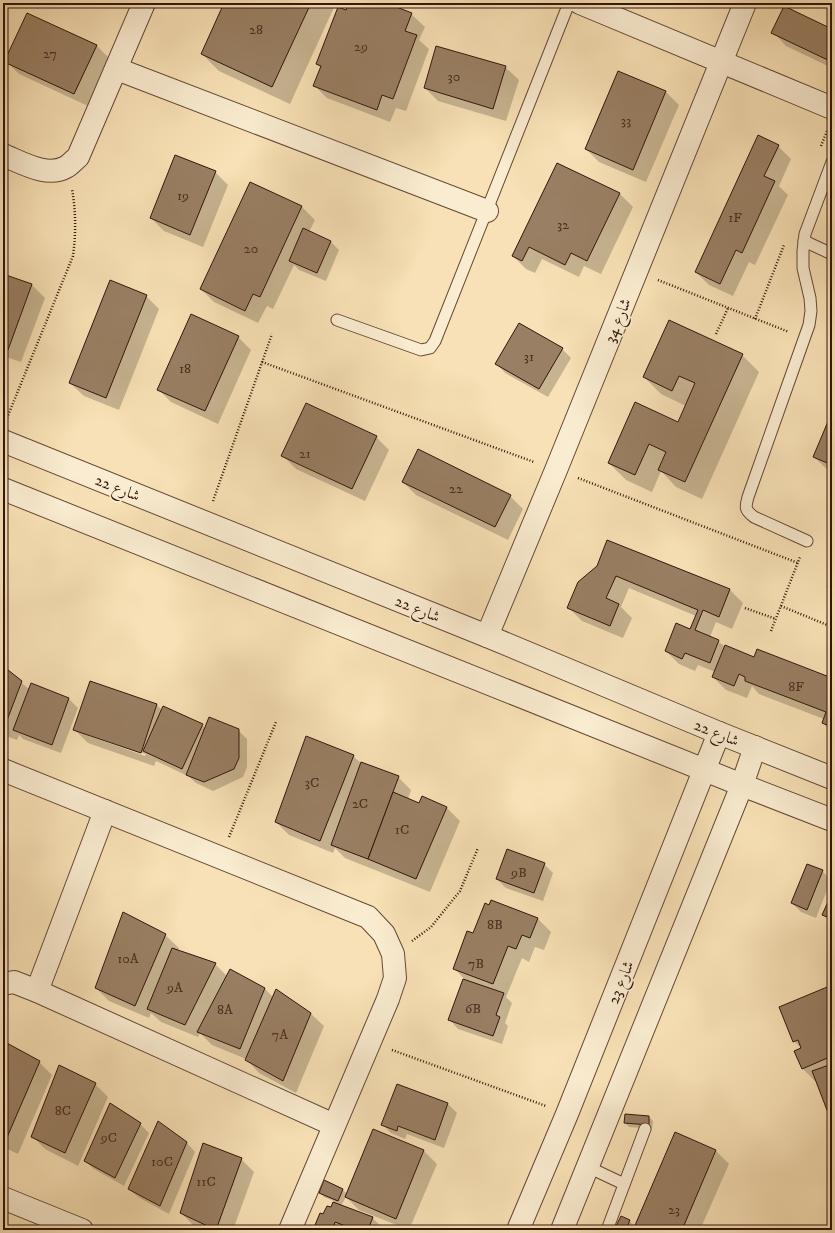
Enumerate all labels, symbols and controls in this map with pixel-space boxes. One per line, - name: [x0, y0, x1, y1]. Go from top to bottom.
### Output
- house number: 28: [249, 21, 263, 39]
- house number: 29: [354, 38, 368, 56]
- house number: 27: [43, 45, 57, 63]
- house number: 30: [448, 68, 460, 86]
- house number: 33: [621, 112, 631, 130]
- house number: 19: [177, 187, 189, 205]
- house number: 1F: [728, 209, 742, 227]
- house number: 32: [557, 216, 569, 234]
- house number: 20: [244, 240, 258, 258]
- street label: شارع 34: [600, 295, 639, 347]
- house number: 31: [524, 348, 534, 366]
- house number: 18: [179, 360, 191, 378]
- house number: 21: [299, 445, 311, 463]
- street label: شارع 22: [91, 470, 143, 509]
- house number: 22: [449, 480, 463, 498]
- street label: شارع 22: [391, 591, 443, 630]
- house number: 8F: [788, 678, 804, 696]
- street label: شارع 22: [690, 715, 742, 754]
- house number: 3C: [305, 774, 319, 792]
- house number: 2C: [352, 795, 368, 813]
- house number: 1C: [395, 821, 409, 839]
- house number: 9B: [510, 864, 527, 882]
- house number: 8B: [487, 916, 503, 934]
- house number: 10A: [117, 950, 140, 968]
- house number: 7B: [468, 955, 484, 973]
- street label: شارع 23: [603, 958, 641, 1008]
- house number: 9A: [166, 979, 184, 997]
- house number: 6B: [465, 1000, 481, 1018]
- house number: 8A: [217, 1001, 234, 1019]
- house number: 7A: [272, 1026, 289, 1044]
- house number: 8C: [55, 1102, 71, 1120]
- house number: 9C: [100, 1129, 117, 1147]
- house number: 10C: [151, 1153, 173, 1171]
- house number: 11C: [196, 1173, 216, 1191]
- house number: 23: [668, 1201, 680, 1219]

